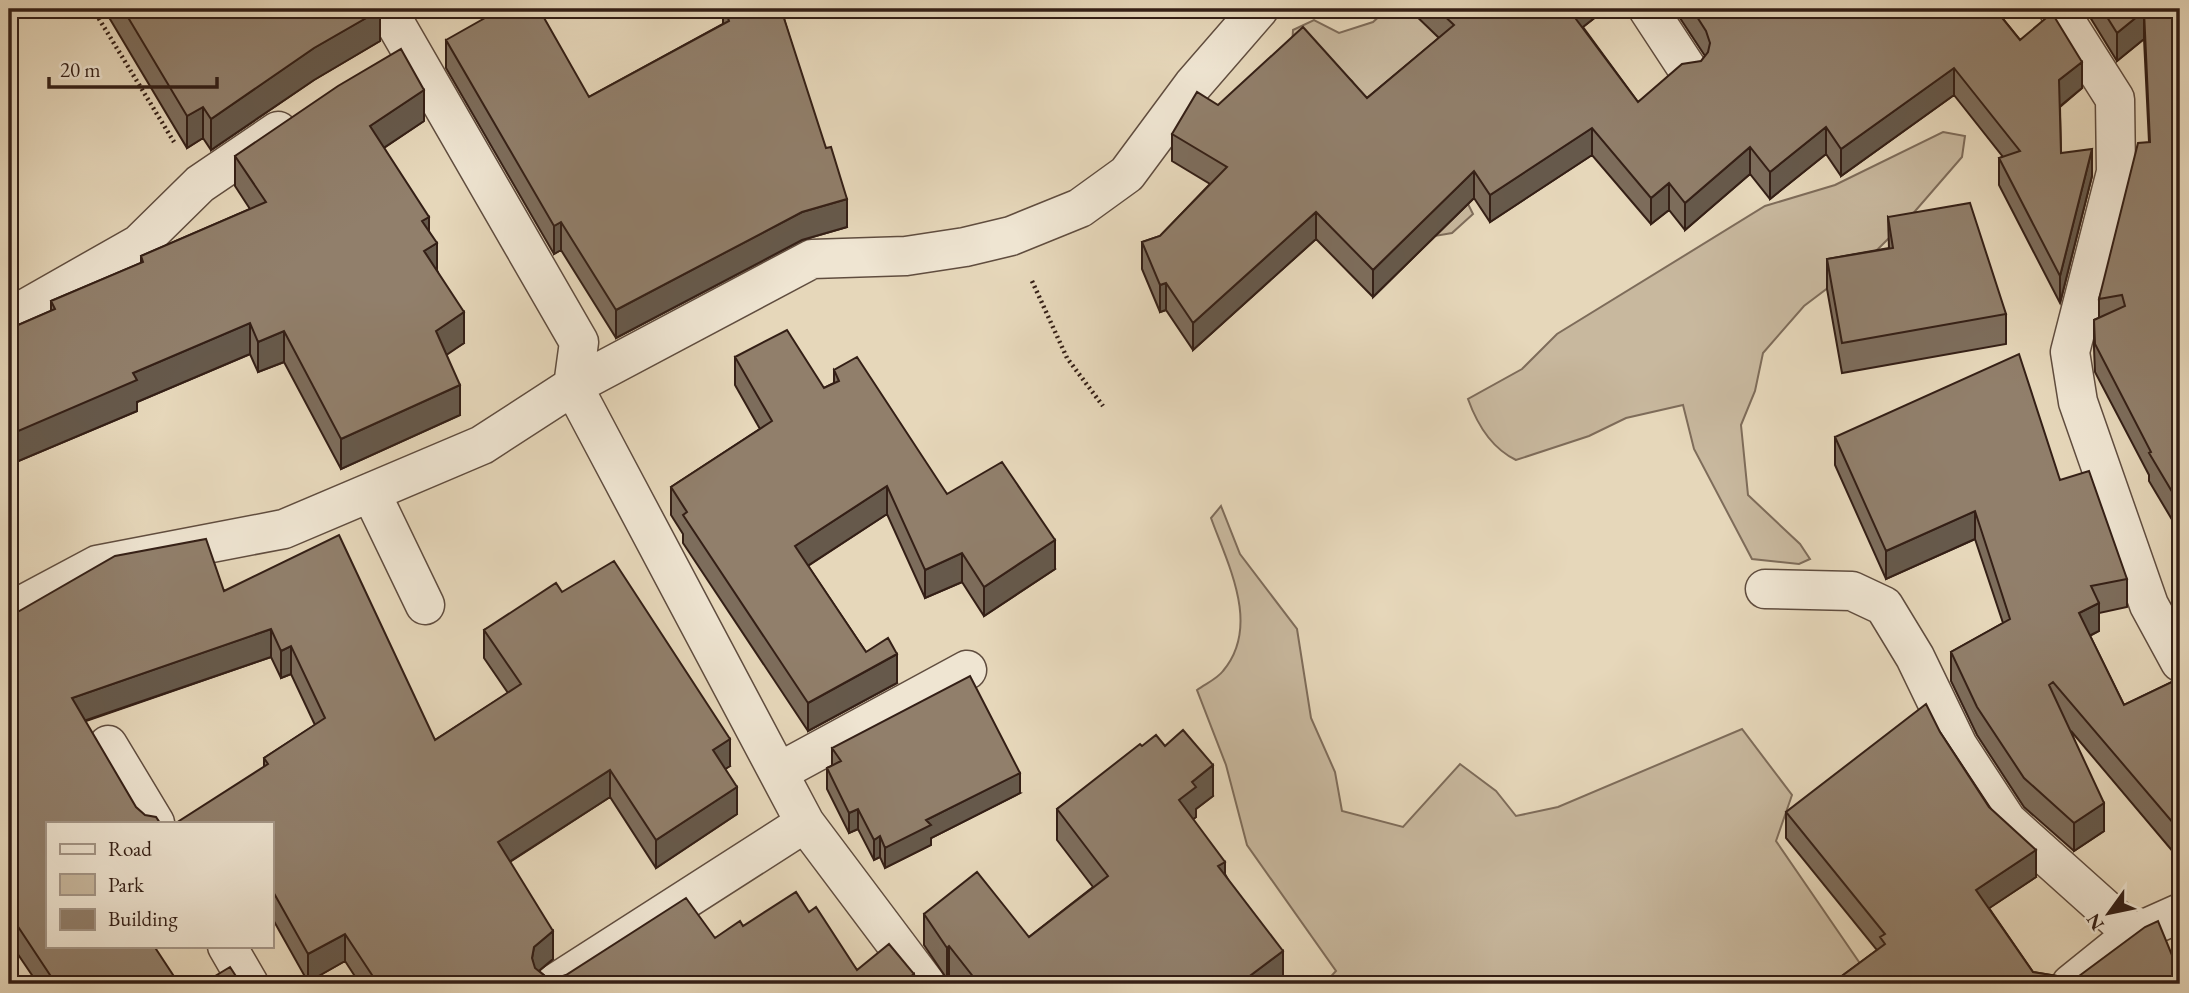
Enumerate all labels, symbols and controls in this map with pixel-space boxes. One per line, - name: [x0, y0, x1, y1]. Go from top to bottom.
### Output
- scale bar: [49, 46, 217, 90]
- text: 20 m: [60, 56, 101, 83]
- legend: [46, 822, 273, 948]
- text: Road: [108, 835, 152, 862]
- text: Park: [108, 871, 145, 898]
- north arrow: [2074, 878, 2144, 948]
- text: Building: [108, 905, 178, 932]
- text: N: [2080, 908, 2110, 935]

